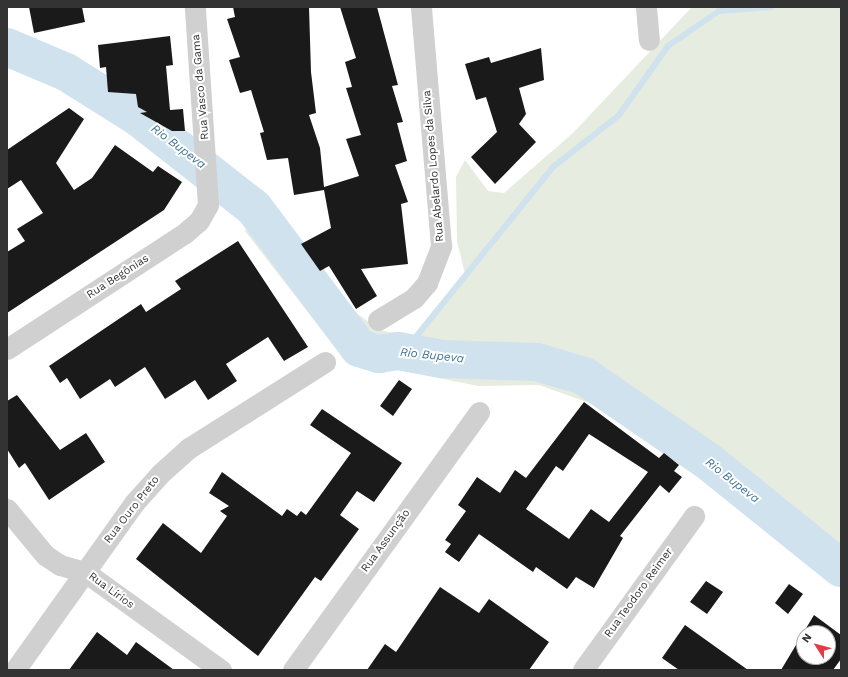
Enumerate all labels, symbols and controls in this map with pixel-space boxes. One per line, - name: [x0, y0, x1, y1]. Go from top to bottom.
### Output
- street label: Rua Vasco da Gama: [190, 33, 212, 141]
- street label: Rua Abelardo Lopes da Silva: [421, 89, 447, 243]
- water label: Rio Bupeva: [148, 122, 208, 172]
- street label: Rua Begônias: [84, 252, 152, 302]
- water label: Rio Bupeva: [399, 345, 465, 367]
- water label: Rio Bupeva: [702, 456, 762, 506]
- street label: Rua Ouro Preto: [102, 474, 162, 546]
- street label: Rua Assunção: [359, 507, 413, 575]
- street label: Rua Teodoro Reimer: [602, 545, 676, 641]
- street label: Rua Lírios: [86, 570, 136, 612]
- north arrow: [796, 625, 836, 665]
- text: N: [799, 631, 814, 645]

